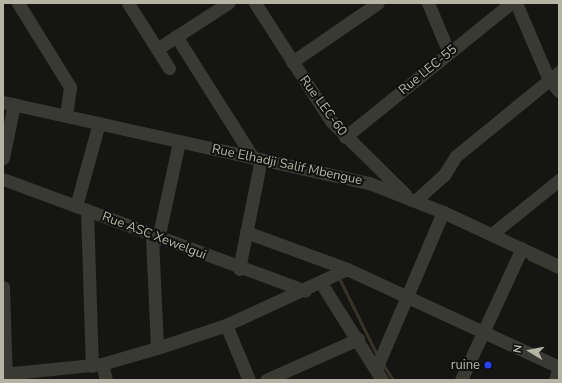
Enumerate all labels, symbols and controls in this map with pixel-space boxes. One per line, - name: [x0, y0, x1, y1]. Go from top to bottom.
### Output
- street label: Rue LEC-55: [396, 42, 460, 98]
- street label: Rue LEC-60: [296, 73, 350, 139]
- street label: Rue Elhadji Salif Mbengue: [210, 141, 364, 189]
- street label: Rue ASC Xewelgui: [100, 209, 208, 263]
- north arrow: [510, 331, 550, 371]
- text: N: [510, 343, 526, 354]
- place label: ruine: [451, 357, 480, 373]
- marker: ruine: [483, 360, 493, 370]

